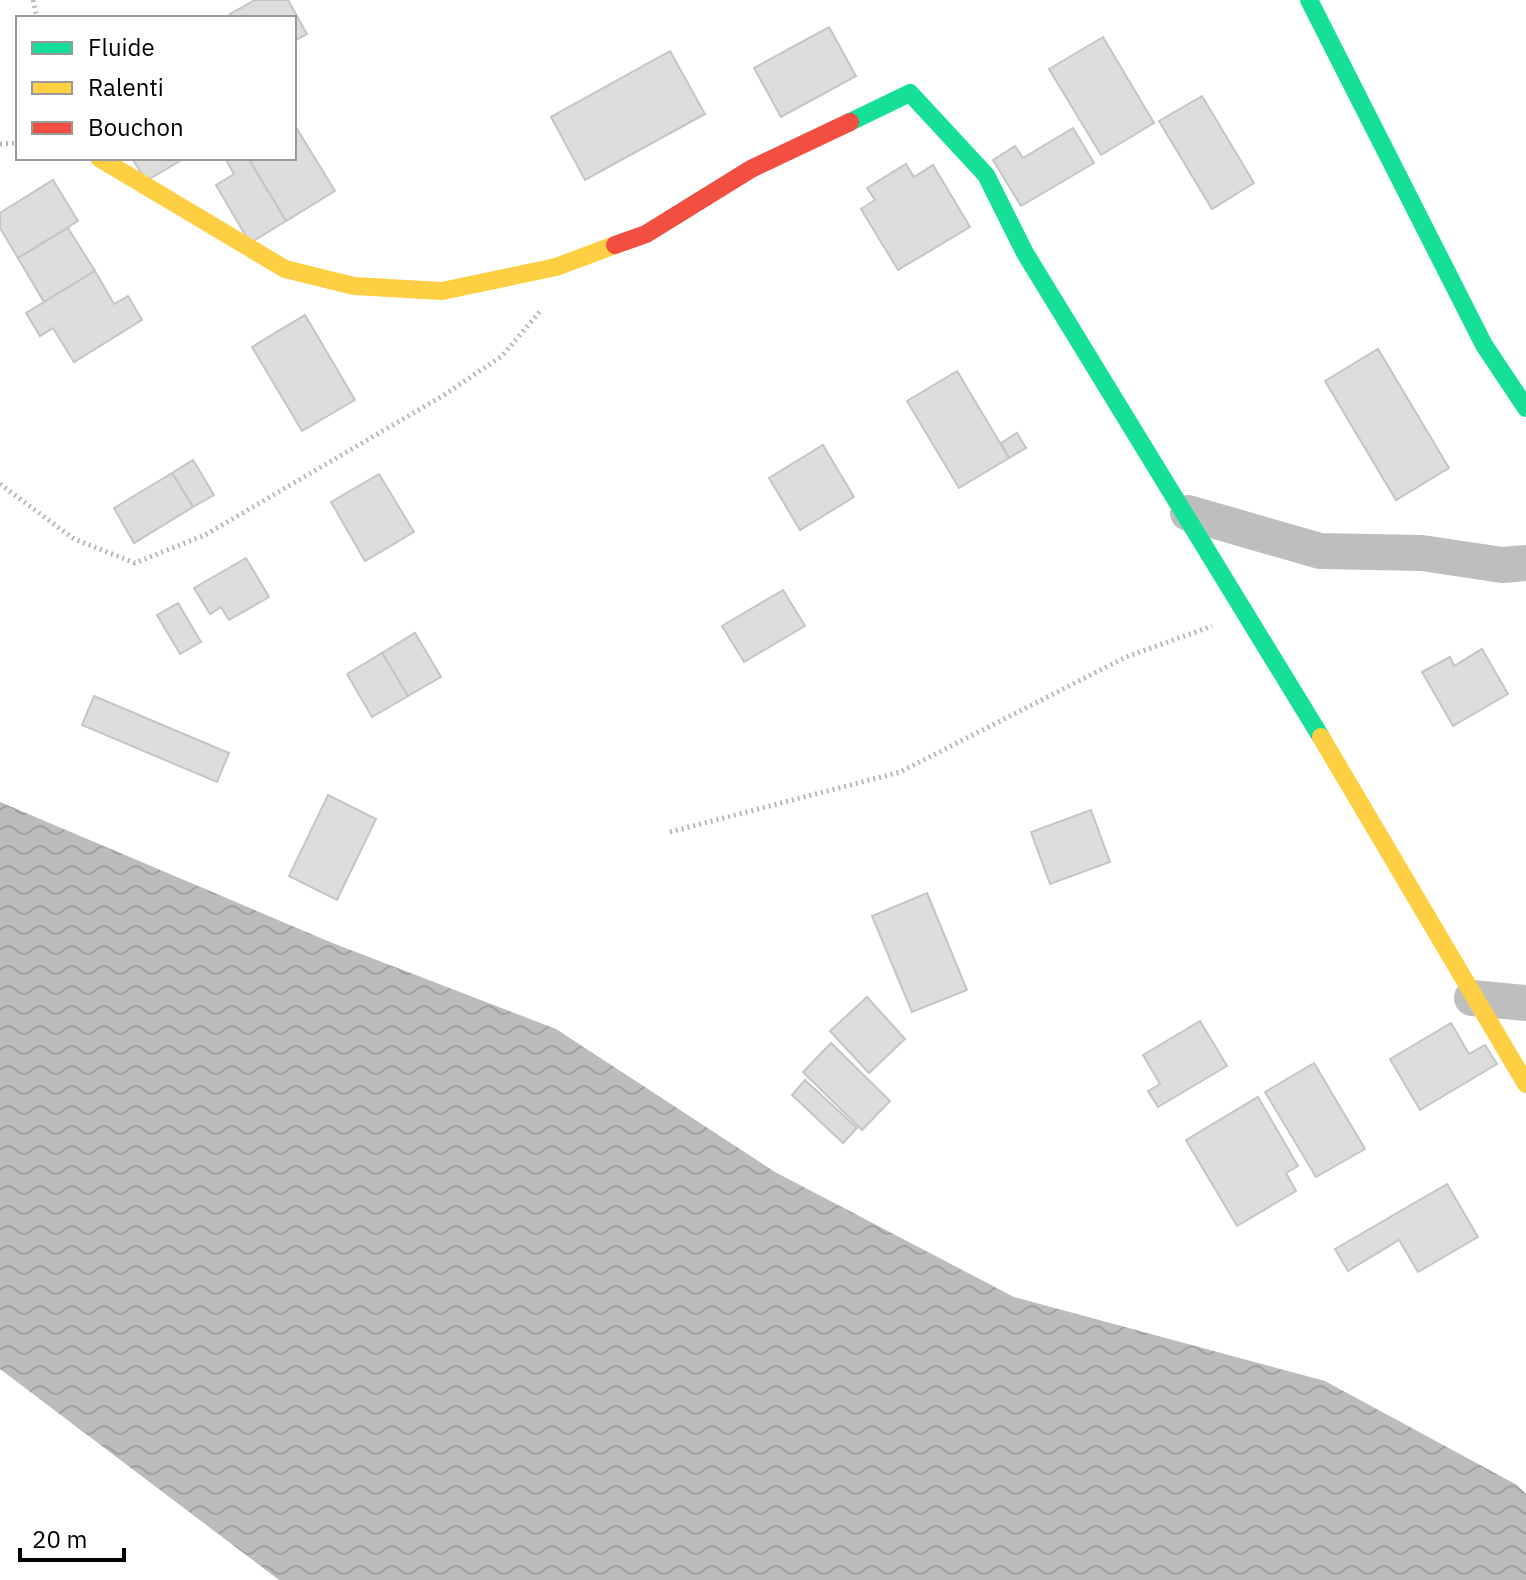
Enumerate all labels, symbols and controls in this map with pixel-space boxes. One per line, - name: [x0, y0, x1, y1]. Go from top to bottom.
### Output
- legend: [16, 16, 296, 160]
- text: Fluide: [88, 31, 155, 63]
- text: Ralenti: [88, 71, 164, 103]
- text: Bouchon: [88, 111, 184, 143]
- scale bar: [20, 1512, 124, 1562]
- text: 20 m: [32, 1523, 87, 1555]

